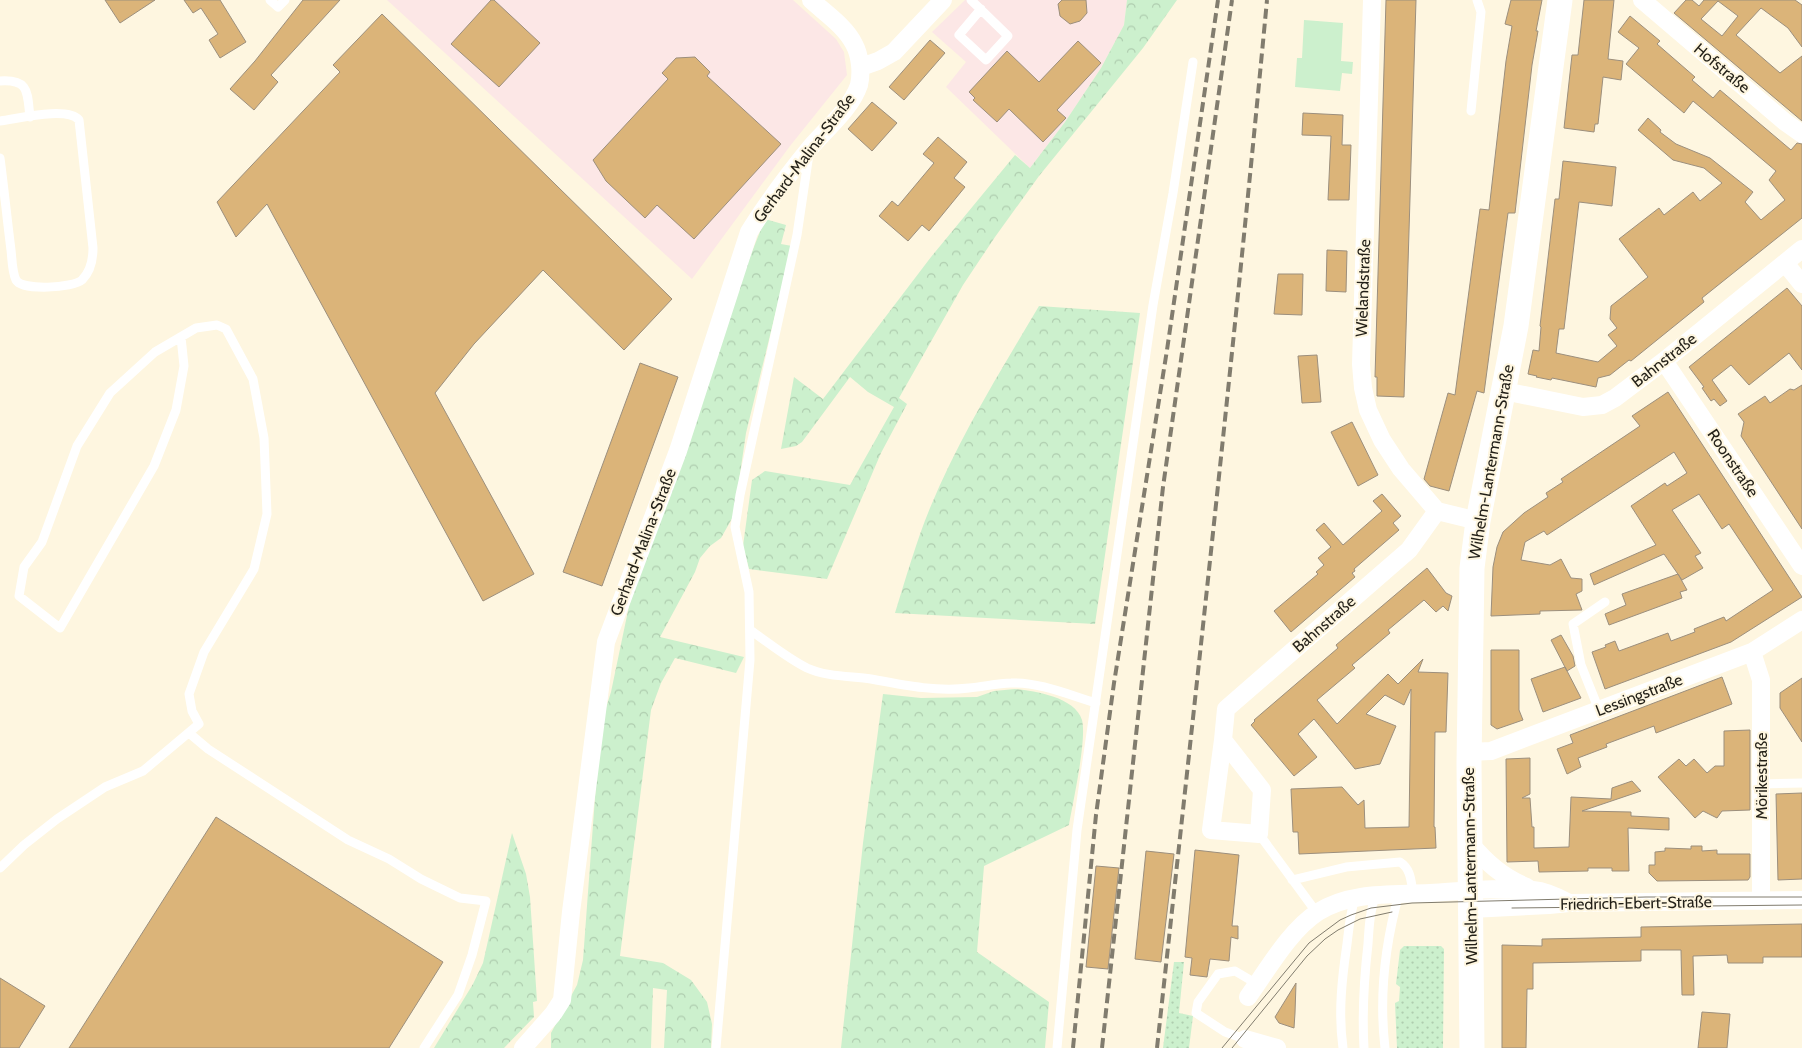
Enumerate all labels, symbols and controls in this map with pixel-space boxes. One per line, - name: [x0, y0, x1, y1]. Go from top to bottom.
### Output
- street label: Hofstraße: [1690, 39, 1754, 97]
- street label: Gerhard-Malina-Straße: [749, 90, 859, 226]
- street label: Wielandstraße: [1352, 239, 1374, 337]
- street label: Bahnstraße: [1628, 329, 1700, 391]
- street label: Wilhelm-Lantermann-Straße: [1465, 363, 1517, 561]
- street label: Roonstraße: [1703, 425, 1763, 501]
- street label: Gerhard-Malina-Straße: [606, 466, 680, 618]
- street label: Bahnstraße: [1289, 592, 1359, 656]
- street label: Lessingstraße: [1593, 670, 1685, 720]
- street label: Mörikestraße: [1752, 732, 1771, 820]
- street label: Wilhelm-Lantermann-Straße: [1459, 767, 1481, 965]
- street label: Friedrich-Ebert-Straße: [1560, 892, 1712, 914]

